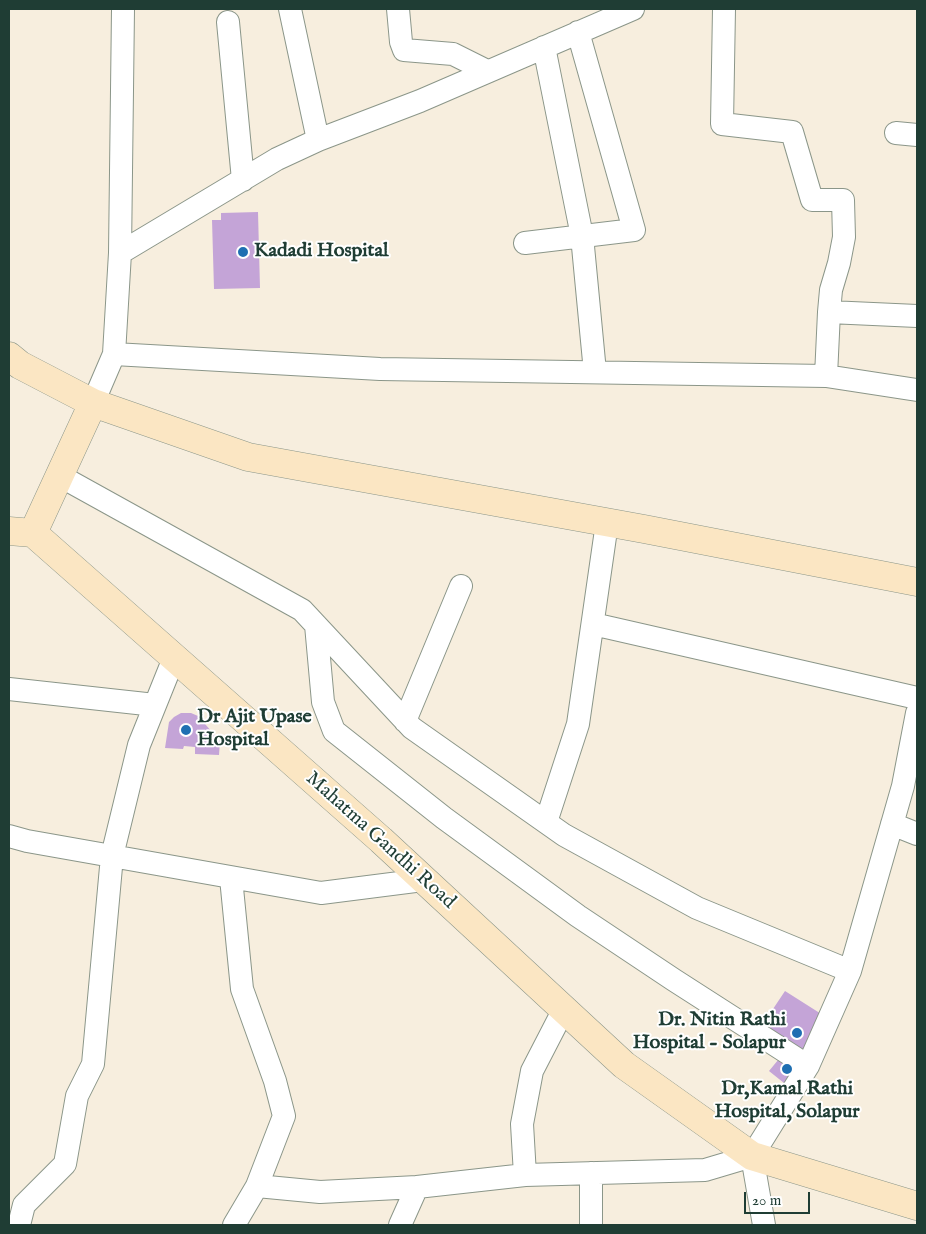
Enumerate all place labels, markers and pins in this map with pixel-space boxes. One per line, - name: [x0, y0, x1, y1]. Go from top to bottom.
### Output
- place label: Kadadi Hospital: [254, 240, 389, 264]
- marker: Kadadi Hospital: [236, 245, 250, 259]
- place label: Dr Ajit Upase Hospital: [197, 706, 312, 753]
- marker: Dr Ajit Upase Hospital: [179, 723, 193, 737]
- place label: Dr. Nitin Rathi Hospital - Solapur: [633, 1009, 786, 1056]
- marker: Dr. Nitin Rathi Hospital - Solapur: [790, 1026, 804, 1040]
- marker: Dr,Kamal Rathi Hospital, Solapur: [780, 1062, 794, 1076]
- place label: Dr,Kamal Rathi Hospital, Solapur: [714, 1078, 860, 1125]

